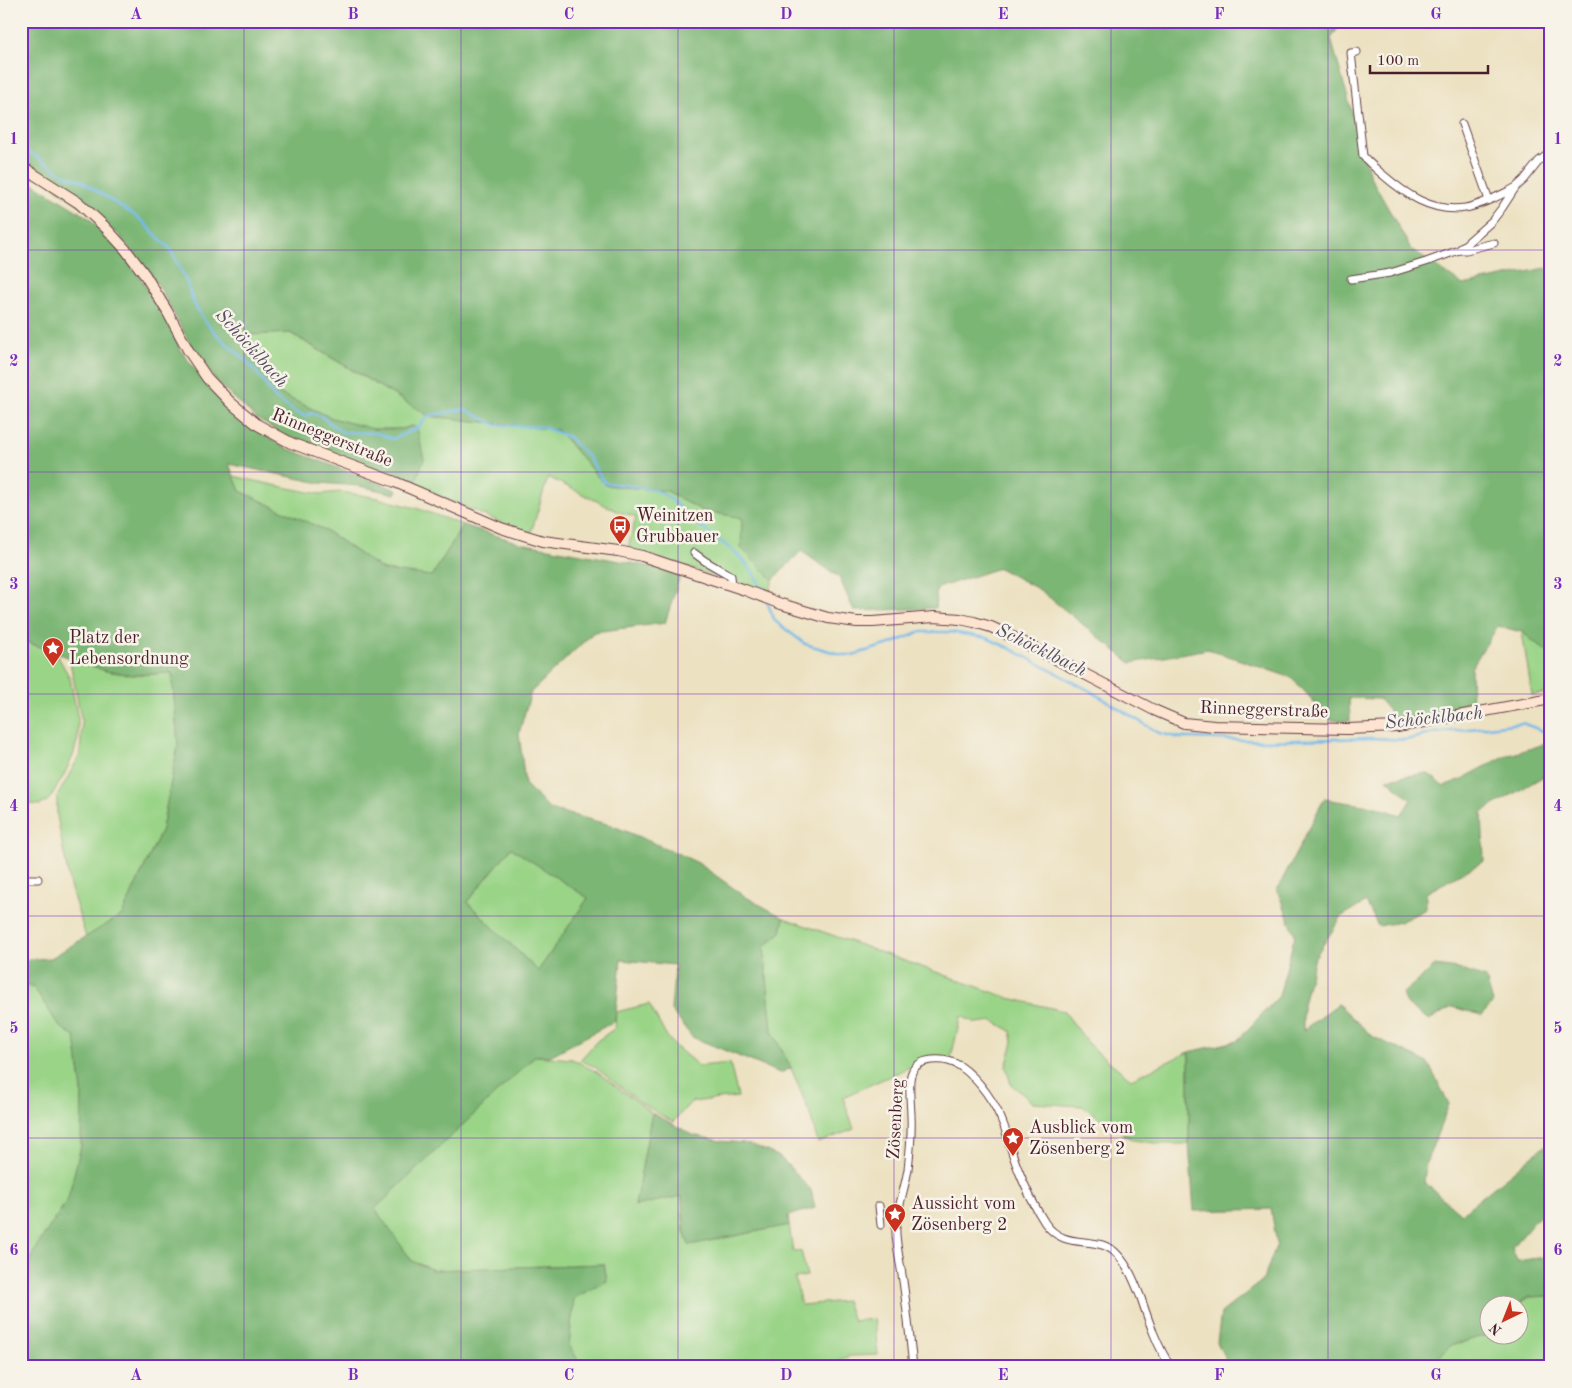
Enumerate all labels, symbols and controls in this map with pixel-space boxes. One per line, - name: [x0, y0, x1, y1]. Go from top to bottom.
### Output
- text: A: [130, 7, 142, 23]
- text: B: [347, 7, 359, 23]
- text: C: [564, 7, 574, 23]
- text: D: [780, 7, 792, 23]
- text: E: [997, 7, 1009, 23]
- text: F: [1214, 7, 1225, 23]
- text: G: [1430, 7, 1442, 23]
- scale bar: [1370, 42, 1487, 74]
- text: 100 m: [1377, 54, 1419, 69]
- text: 1: [9, 132, 19, 148]
- text: 1: [1553, 132, 1563, 148]
- water label: Schöcklbach: [211, 306, 291, 392]
- text: 2: [9, 354, 19, 370]
- text: 2: [1553, 354, 1563, 370]
- street label: Rinneggerstraße: [269, 406, 395, 470]
- place label: Weinitzen Grubbauer: [636, 507, 719, 546]
- bus stop icon: Weinitzen Grubbauer: [608, 514, 632, 545]
- text: 3: [9, 577, 19, 593]
- text: 3: [1553, 577, 1563, 593]
- water label: Schöcklbach: [993, 621, 1090, 681]
- place label: Platz der Lebensordnung: [69, 629, 189, 668]
- place icon: Platz der Lebensordnung: [41, 636, 65, 667]
- street label: Rinneggerstraße: [1199, 699, 1329, 721]
- water label: Schöcklbach: [1384, 704, 1484, 734]
- text: 4: [9, 799, 19, 815]
- text: 4: [1553, 799, 1563, 815]
- text: 5: [9, 1021, 19, 1037]
- text: 5: [1553, 1021, 1563, 1037]
- street label: Zösenberg: [885, 1078, 907, 1160]
- place label: Ausblick vom Zösenberg 2: [1029, 1119, 1133, 1158]
- place icon: Ausblick vom Zösenberg 2: [1001, 1126, 1025, 1157]
- place label: Aussicht vom Zösenberg 2: [911, 1195, 1016, 1234]
- place icon: Aussicht vom Zösenberg 2: [883, 1202, 907, 1233]
- text: 6: [9, 1243, 19, 1259]
- text: 6: [1553, 1243, 1563, 1259]
- north arrow: [1480, 1296, 1530, 1346]
- text: N: [1487, 1320, 1505, 1338]
- text: A: [130, 1368, 142, 1384]
- text: B: [347, 1368, 359, 1384]
- text: C: [564, 1368, 574, 1384]
- text: D: [780, 1368, 792, 1384]
- text: E: [997, 1368, 1009, 1384]
- text: F: [1214, 1368, 1225, 1384]
- text: G: [1430, 1368, 1442, 1384]

